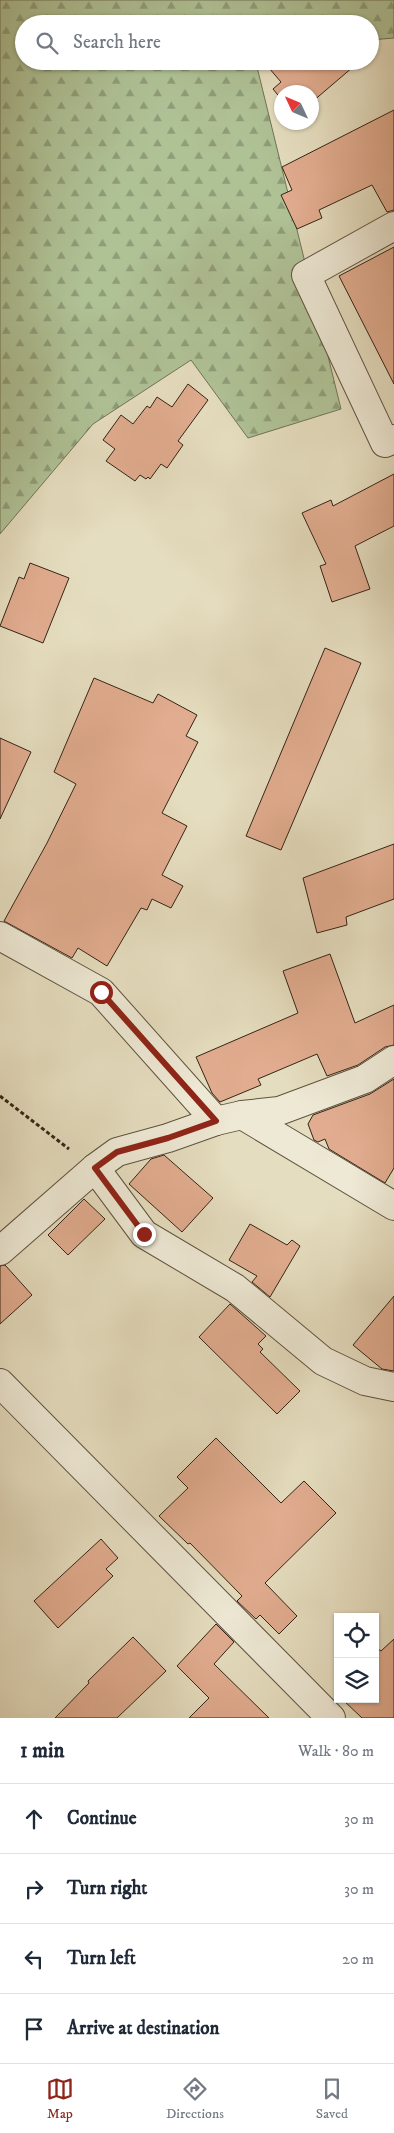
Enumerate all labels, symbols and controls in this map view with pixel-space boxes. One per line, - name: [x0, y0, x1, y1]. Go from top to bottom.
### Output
- search box: [15, 15, 379, 70]
- icon: search: [33, 29, 61, 57]
- text: Search here: [73, 31, 161, 54]
- north arrow: [274, 85, 319, 130]
- route start: [90, 981, 113, 1004]
- route end: [133, 1223, 156, 1246]
- map controls: [334, 1613, 379, 1703]
- button: locate: [334, 1613, 379, 1658]
- button: layers: [334, 1658, 379, 1703]
- text: 1 min: [20, 1738, 64, 1764]
- text: Walk · 80 m: [298, 1741, 374, 1761]
- icon: ahead: [20, 1805, 48, 1833]
- text: Continue: [67, 1807, 137, 1830]
- text: 30 m: [344, 1809, 374, 1829]
- icon: right: [20, 1875, 48, 1903]
- text: Turn right: [67, 1877, 147, 1900]
- text: 30 m: [344, 1879, 374, 1899]
- icon: left: [20, 1945, 48, 1973]
- text: Turn left: [67, 1947, 136, 1970]
- text: 20 m: [342, 1949, 374, 1969]
- icon: arrive: [20, 2015, 48, 2043]
- text: Arrive at destination: [67, 2017, 219, 2040]
- tab: Map: [46, 2075, 74, 2123]
- tab: Directions: [166, 2075, 224, 2123]
- tab: Saved: [316, 2075, 348, 2123]

